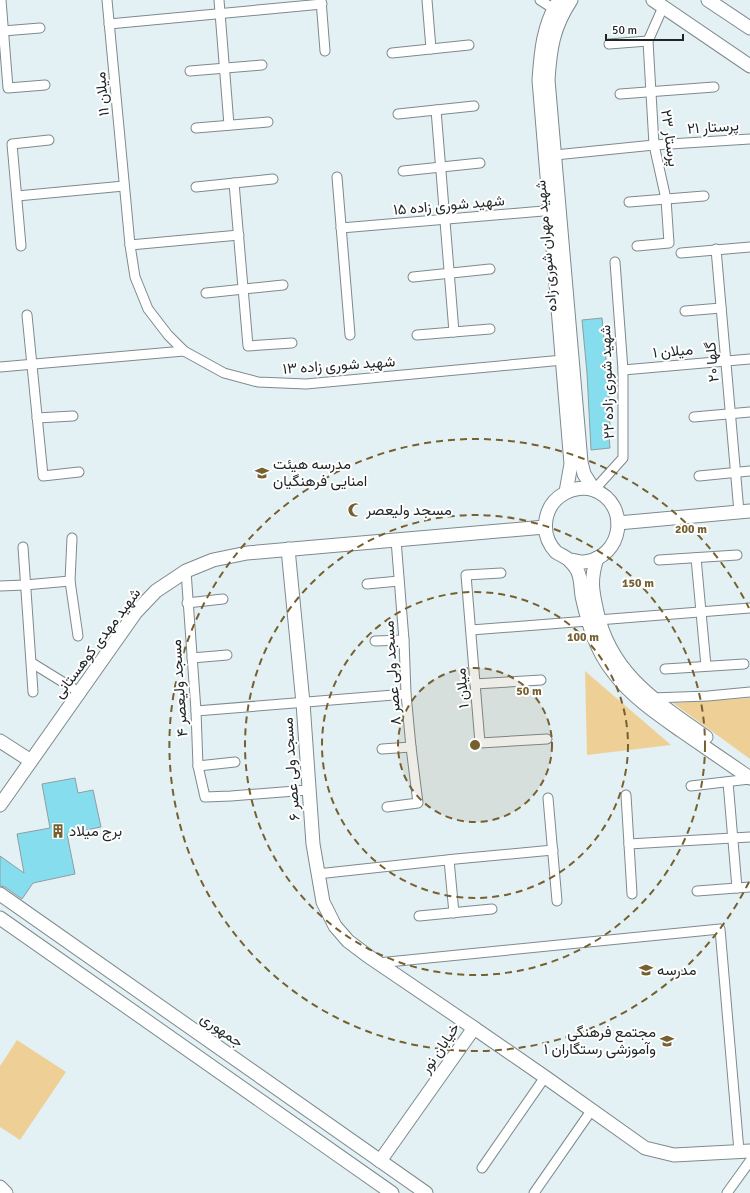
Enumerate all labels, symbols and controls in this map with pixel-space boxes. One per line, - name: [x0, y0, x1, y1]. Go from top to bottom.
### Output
- scale bar: [606, 16, 683, 42]
- text: 50 m: [612, 23, 637, 38]
- street label: میلان ۱۱: [91, 71, 113, 117]
- street label: پرستار ۲۳: [656, 108, 683, 168]
- street label: پرستار ۲۱: [686, 116, 740, 139]
- street label: شهید مهران شوری زاده: [531, 179, 562, 313]
- street label: شهید شوری زاده ۱۵: [393, 191, 506, 220]
- street label: شهید شوری زاده ۲۲: [596, 324, 619, 439]
- street label: میلان ۱: [652, 340, 694, 362]
- street label: گلها ۲۰: [701, 341, 723, 383]
- street label: شهید شوری زاده ۱۳: [282, 352, 396, 379]
- place label: مدرسه هیئت امنایی فرهنگیان: [273, 455, 367, 491]
- school or university icon: مدرسه هیئت امنایی فرهنگیان: [254, 465, 270, 481]
- place label: مسجد ولیعصر: [365, 501, 452, 519]
- mosque icon: مسجد ولیعصر: [347, 502, 363, 518]
- text: 200 m: [675, 522, 707, 537]
- text: 150 m: [622, 576, 654, 591]
- street label: شهید مهدی کوهستانی: [50, 584, 145, 702]
- street label: مسجد ولی عصر ۸: [379, 620, 406, 726]
- text: 100 m: [567, 630, 599, 645]
- street label: مسجد ولیعصر ۴: [167, 639, 191, 737]
- street label: میلان ۱: [451, 667, 473, 709]
- text: 50 m: [516, 684, 542, 699]
- street label: مسجد ولی عصر ۶: [278, 717, 305, 821]
- centre of rings: [468, 738, 482, 752]
- place label: برج میلاد: [69, 822, 122, 842]
- building icon: برج میلاد: [50, 823, 66, 839]
- place label: مدرسه: [657, 961, 697, 979]
- school or university icon: مدرسه: [638, 962, 654, 978]
- street label: جمهوری: [196, 1009, 247, 1052]
- street label: خیابان نور: [416, 1019, 463, 1078]
- place label: مجتمع فرهنگی وآموزشی رستگاران ۱: [544, 1023, 656, 1059]
- school or university icon: مجتمع فرهنگی وآموزشی رستگاران ۱: [659, 1033, 675, 1049]

